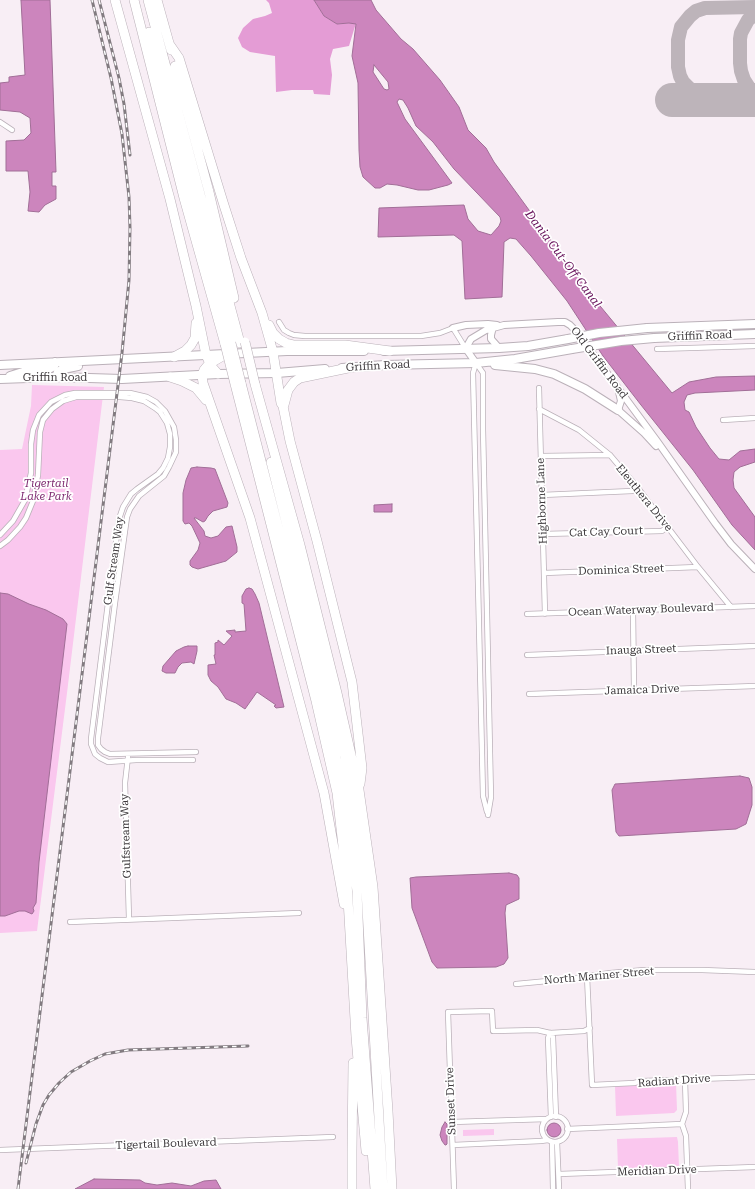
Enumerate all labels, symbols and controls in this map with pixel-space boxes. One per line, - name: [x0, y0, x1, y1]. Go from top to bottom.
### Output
- water label: Dania Cut-Off Canal: [522, 208, 604, 310]
- street label: Old Griffin Road: [568, 324, 630, 402]
- street label: Griffin Road: [668, 328, 732, 344]
- street label: Griffin Road: [345, 358, 411, 374]
- street label: Griffin Road: [23, 371, 87, 385]
- street label: Highborne Lane: [534, 458, 550, 544]
- street label: Eleuthera Drive: [613, 462, 675, 534]
- park label: Tigertail Lake Park: [20, 477, 72, 503]
- street label: Gulf Stream Way: [101, 516, 127, 606]
- street label: Cat Cay Court: [569, 524, 643, 540]
- street label: Dominica Street: [578, 562, 664, 578]
- street label: Ocean Waterway Boulevard: [568, 601, 714, 619]
- street label: Inauga Street: [606, 642, 676, 658]
- street label: Jamaica Drive: [604, 682, 680, 698]
- street label: Gulfstream Way: [118, 793, 134, 879]
- street label: North Mariner Street: [543, 965, 655, 987]
- street label: Sunset Drive: [443, 1067, 459, 1135]
- street label: Radiant Drive: [637, 1072, 711, 1090]
- street label: Tigertail Boulevard: [115, 1136, 217, 1152]
- street label: Meridian Drive: [617, 1163, 697, 1179]

